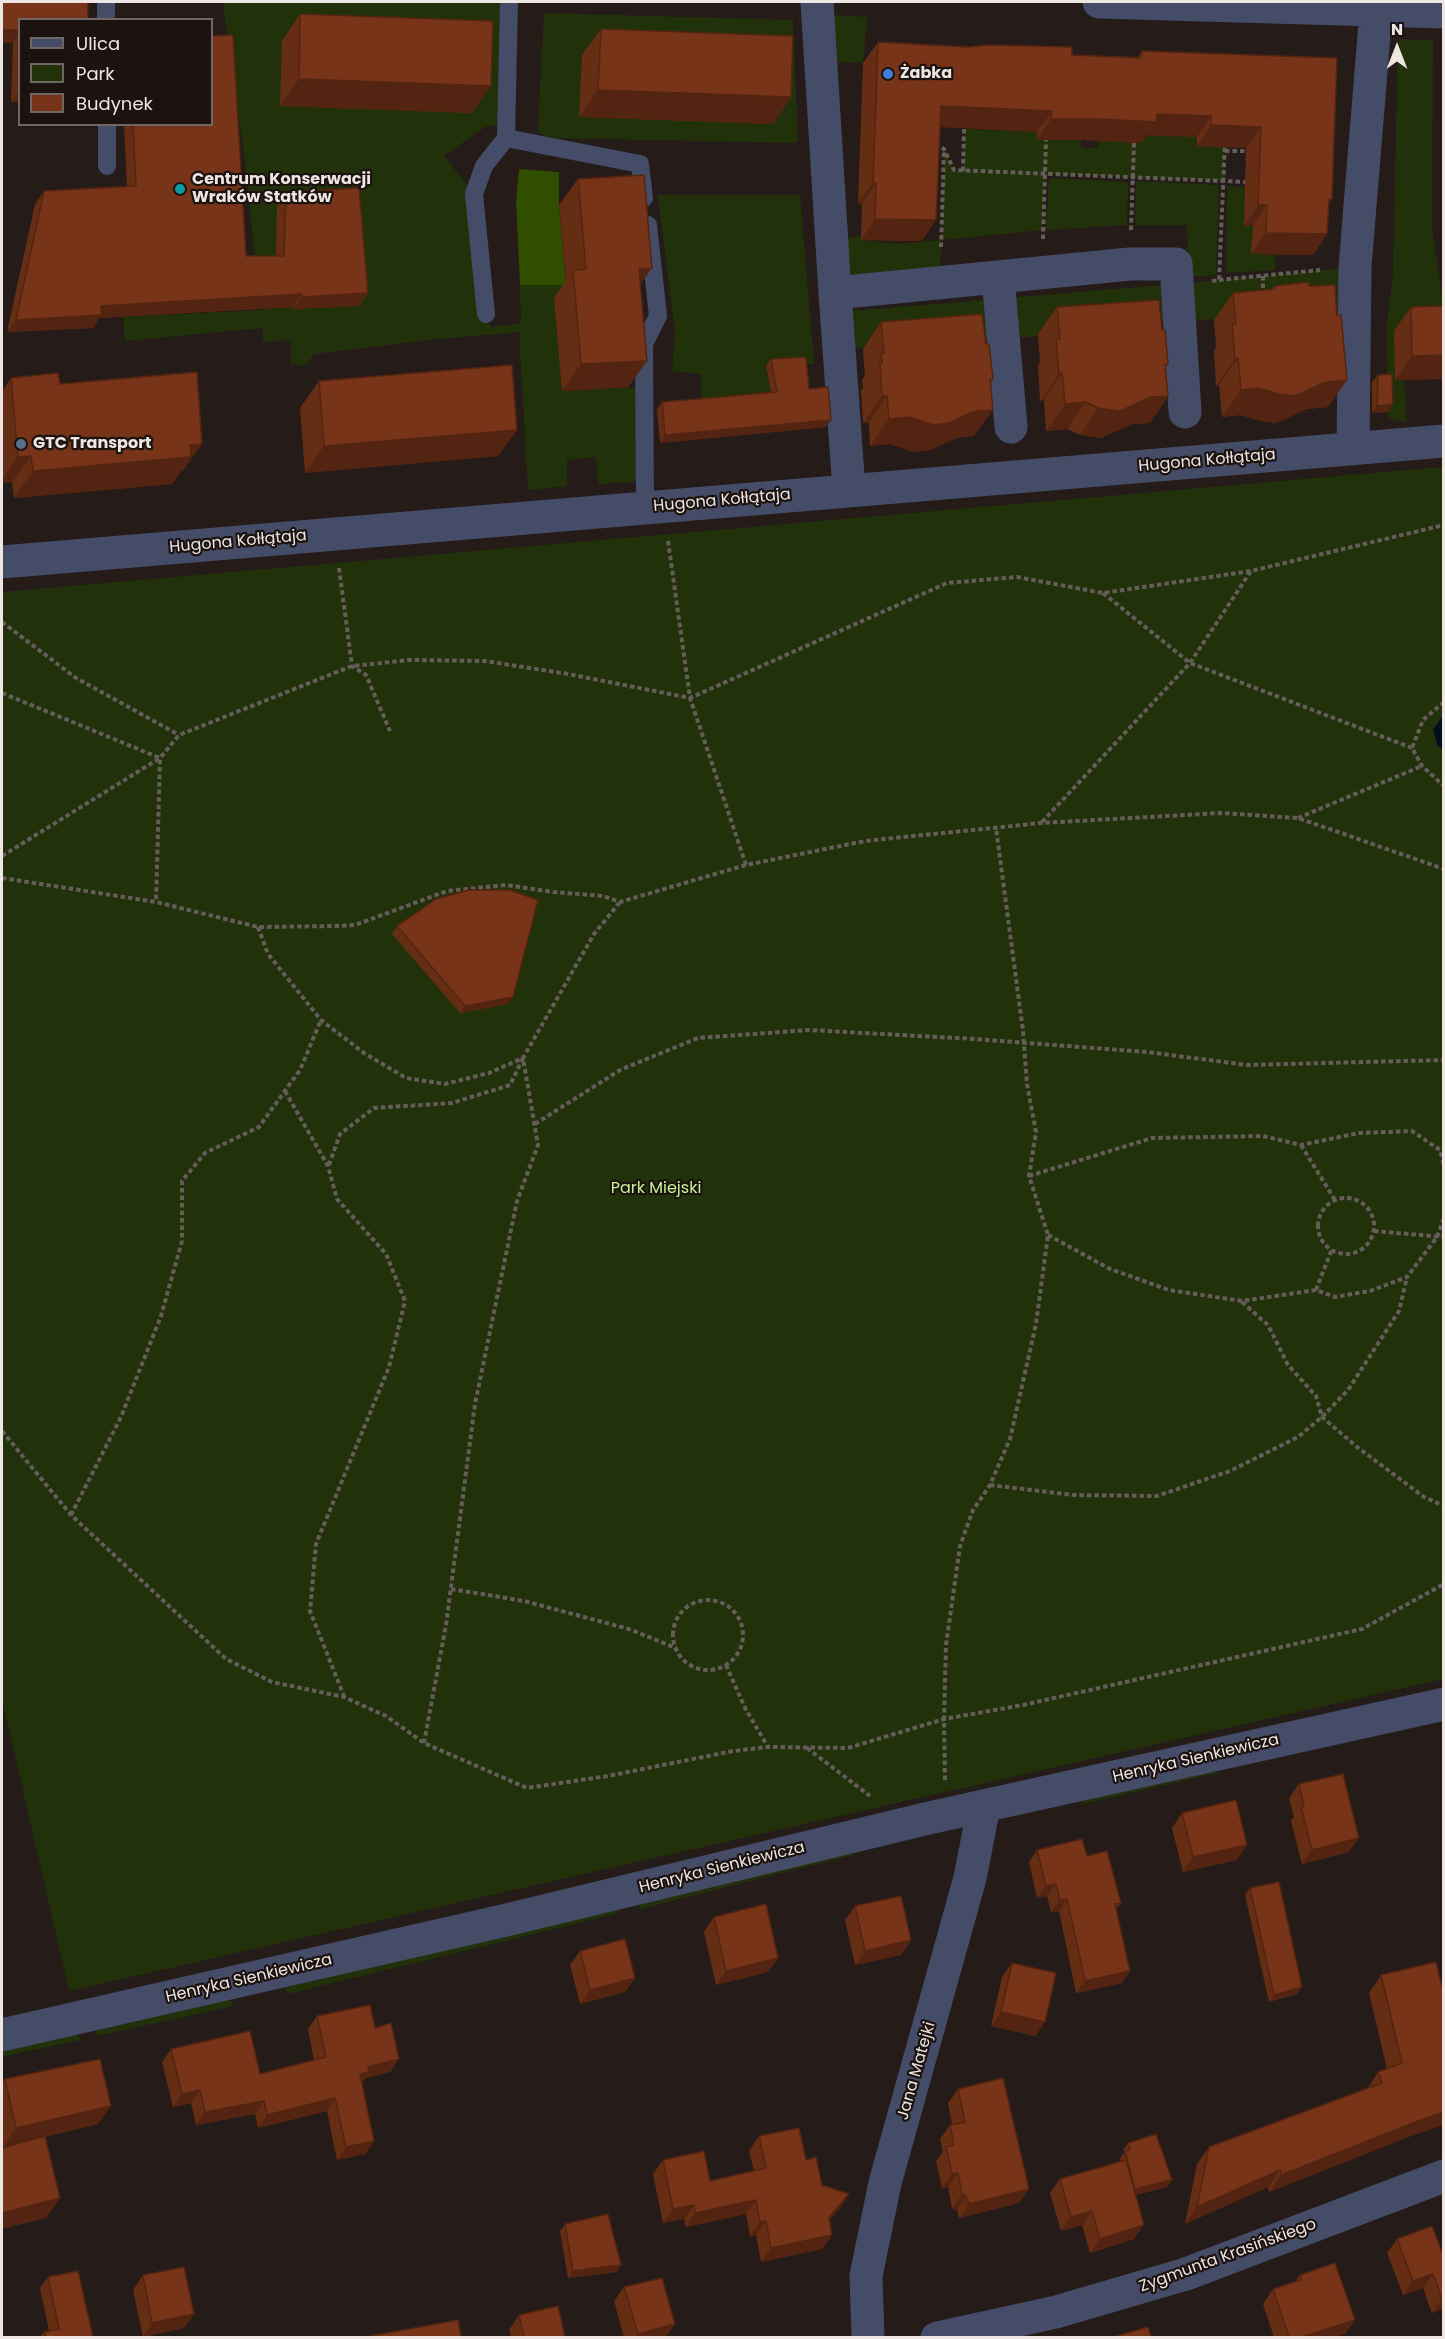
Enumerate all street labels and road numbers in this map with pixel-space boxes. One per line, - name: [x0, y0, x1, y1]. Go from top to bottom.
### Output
- street label: Hugona Kołłątaja: [1138, 445, 1276, 477]
- street label: Hugona Kołłątaja: [653, 485, 791, 517]
- street label: Hugona Kołłątaja: [169, 526, 307, 558]
- street label: Henryka Sienkiewicza: [1111, 1731, 1281, 1787]
- street label: Henryka Sienkiewicza: [637, 1838, 807, 1898]
- street label: Henryka Sienkiewicza: [164, 1951, 334, 2007]
- street label: Jana Matejki: [894, 2020, 940, 2122]
- street label: Zygmunta Krasińskiego: [1137, 2215, 1319, 2297]

